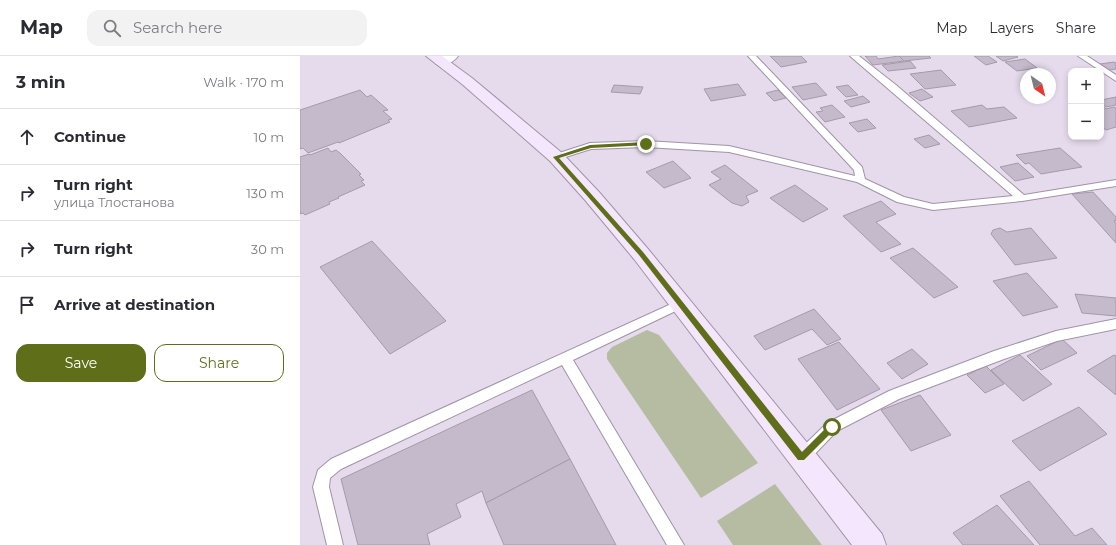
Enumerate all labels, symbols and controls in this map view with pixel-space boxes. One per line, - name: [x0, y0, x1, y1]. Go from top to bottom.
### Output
- search box: [87, 10, 367, 46]
- text: Map: [20, 16, 63, 39]
- icon: search: [101, 17, 123, 39]
- text: Search here: [133, 18, 222, 37]
- text: Map: [936, 19, 967, 37]
- text: Layers: [989, 19, 1034, 37]
- text: Share: [1056, 19, 1096, 37]
- north arrow: [1020, 68, 1056, 104]
- map controls: [1068, 68, 1104, 140]
- button: +: [1068, 68, 1104, 104]
- text: 3 min: [16, 72, 66, 92]
- text: Walk · 170 m: [203, 74, 284, 90]
- button: −: [1068, 104, 1104, 140]
- icon: ahead: [16, 126, 38, 148]
- text: Continue: [54, 127, 126, 146]
- text: 10 m: [254, 129, 284, 145]
- route end: [637, 135, 655, 153]
- text: Turn right: [54, 175, 133, 194]
- icon: right: [16, 182, 38, 204]
- text: 130 m: [246, 185, 284, 201]
- text: улица Тлостанова: [54, 194, 175, 210]
- icon: right: [16, 238, 38, 260]
- text: Turn right: [54, 239, 133, 258]
- text: 30 m: [251, 241, 284, 257]
- icon: arrive: [16, 294, 38, 316]
- text: Arrive at destination: [54, 295, 215, 314]
- button: Save: [16, 344, 146, 382]
- button: Share: [154, 344, 284, 382]
- route start: [823, 418, 841, 436]

